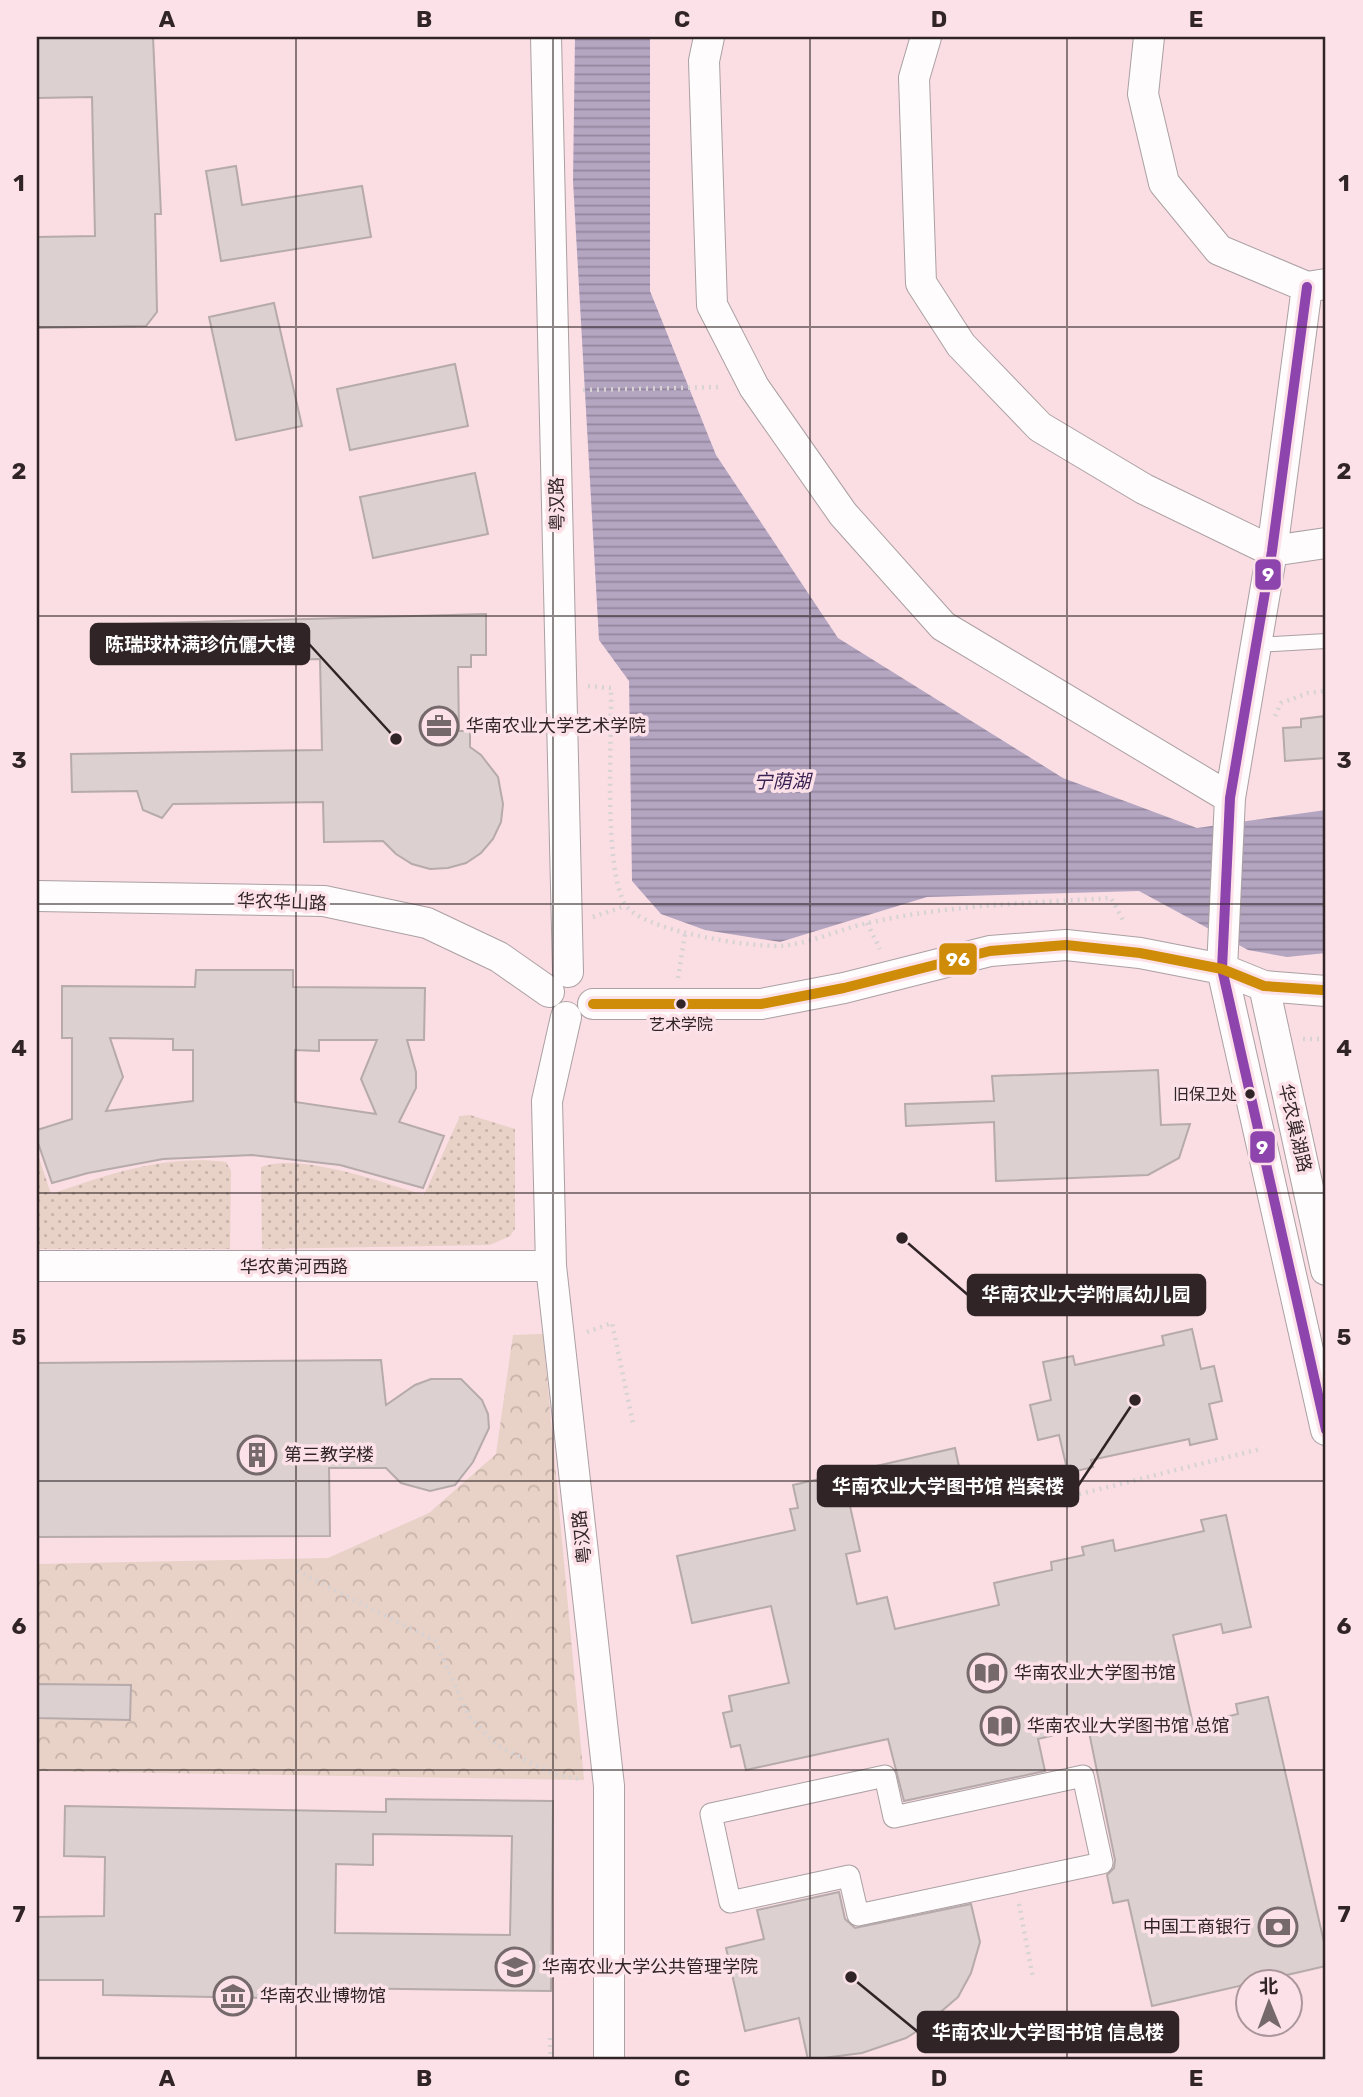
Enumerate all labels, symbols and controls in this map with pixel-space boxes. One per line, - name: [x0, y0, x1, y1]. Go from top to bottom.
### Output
- text: A: [159, 5, 176, 33]
- text: B: [416, 5, 432, 33]
- text: C: [674, 5, 690, 33]
- text: D: [931, 5, 947, 33]
- text: E: [1189, 5, 1203, 33]
- text: 1: [13, 169, 25, 197]
- text: 1: [1338, 169, 1350, 197]
- text: 2: [12, 457, 26, 485]
- text: 2: [1337, 457, 1351, 485]
- street label: 粤汉路: [546, 477, 568, 531]
- line badge: 9: [1254, 558, 1282, 591]
- text: 9: [1262, 563, 1274, 586]
- callout: 陈瑞球林满珍伉儷大樓: [91, 624, 309, 664]
- text: 陈瑞球林满珍伉儷大樓: [105, 633, 295, 656]
- office icon: 华南农业大学艺术学院: [418, 705, 460, 747]
- place label: 华南农业大学艺术学院: [466, 715, 646, 737]
- text: 3: [11, 746, 27, 774]
- text: 3: [1336, 746, 1352, 774]
- water label: 宁荫湖: [753, 770, 813, 793]
- street label: 华农华山路: [237, 889, 327, 915]
- line badge: 96: [938, 942, 978, 976]
- text: 96: [946, 948, 970, 971]
- marker: 艺术学院: [674, 997, 688, 1011]
- place label: 艺术学院: [649, 1015, 713, 1034]
- text: 4: [11, 1034, 27, 1062]
- text: 4: [1336, 1034, 1352, 1062]
- street label: 华农巢湖路: [1274, 1082, 1316, 1174]
- place label: 旧保卫处: [1173, 1085, 1237, 1104]
- marker: 旧保卫处: [1243, 1087, 1257, 1101]
- line badge: 9: [1249, 1130, 1276, 1164]
- text: 9: [1256, 1136, 1268, 1159]
- street label: 华农黄河西路: [240, 1256, 348, 1278]
- callout: 华南农业大学附属幼儿园: [968, 1275, 1205, 1315]
- text: 华南农业大学附属幼儿园: [981, 1283, 1191, 1306]
- text: 5: [12, 1323, 27, 1351]
- text: 5: [1337, 1323, 1352, 1351]
- building icon: 第三教学楼: [236, 1434, 278, 1476]
- place label: 第三教学楼: [284, 1444, 374, 1466]
- callout: 华南农业大学图书馆 档案楼: [818, 1466, 1078, 1506]
- text: 华南农业大学图书馆 档案楼: [832, 1475, 1064, 1498]
- street label: 粤汉路: [568, 1509, 596, 1565]
- text: 6: [12, 1612, 27, 1640]
- text: 6: [1337, 1612, 1352, 1640]
- library icon: 华南农业大学图书馆: [966, 1652, 1008, 1694]
- place label: 华南农业大学图书馆: [1014, 1662, 1176, 1684]
- library icon: 华南农业大学图书馆 总馆: [979, 1705, 1021, 1747]
- place label: 华南农业大学图书馆 总馆: [1027, 1715, 1229, 1737]
- text: 7: [12, 1900, 26, 1928]
- text: 7: [1337, 1900, 1351, 1928]
- bank icon: 中国工商银行: [1257, 1906, 1299, 1948]
- place label: 中国工商银行: [1143, 1916, 1251, 1938]
- school or university icon: 华南农业大学公共管理学院: [494, 1946, 536, 1988]
- place label: 华南农业大学公共管理学院: [542, 1956, 758, 1978]
- north arrow: [1234, 1968, 1304, 2038]
- museum icon: 华南农业博物馆: [212, 1975, 254, 2017]
- text: 北: [1259, 1975, 1278, 1998]
- place label: 华南农业博物馆: [260, 1985, 386, 2007]
- callout: 华南农业大学图书馆 信息楼: [918, 2012, 1178, 2052]
- text: 华南农业大学图书馆 信息楼: [932, 2021, 1164, 2044]
- text: A: [159, 2064, 176, 2092]
- text: B: [416, 2064, 432, 2092]
- text: C: [674, 2064, 690, 2092]
- text: D: [931, 2064, 947, 2092]
- text: E: [1189, 2064, 1203, 2092]

